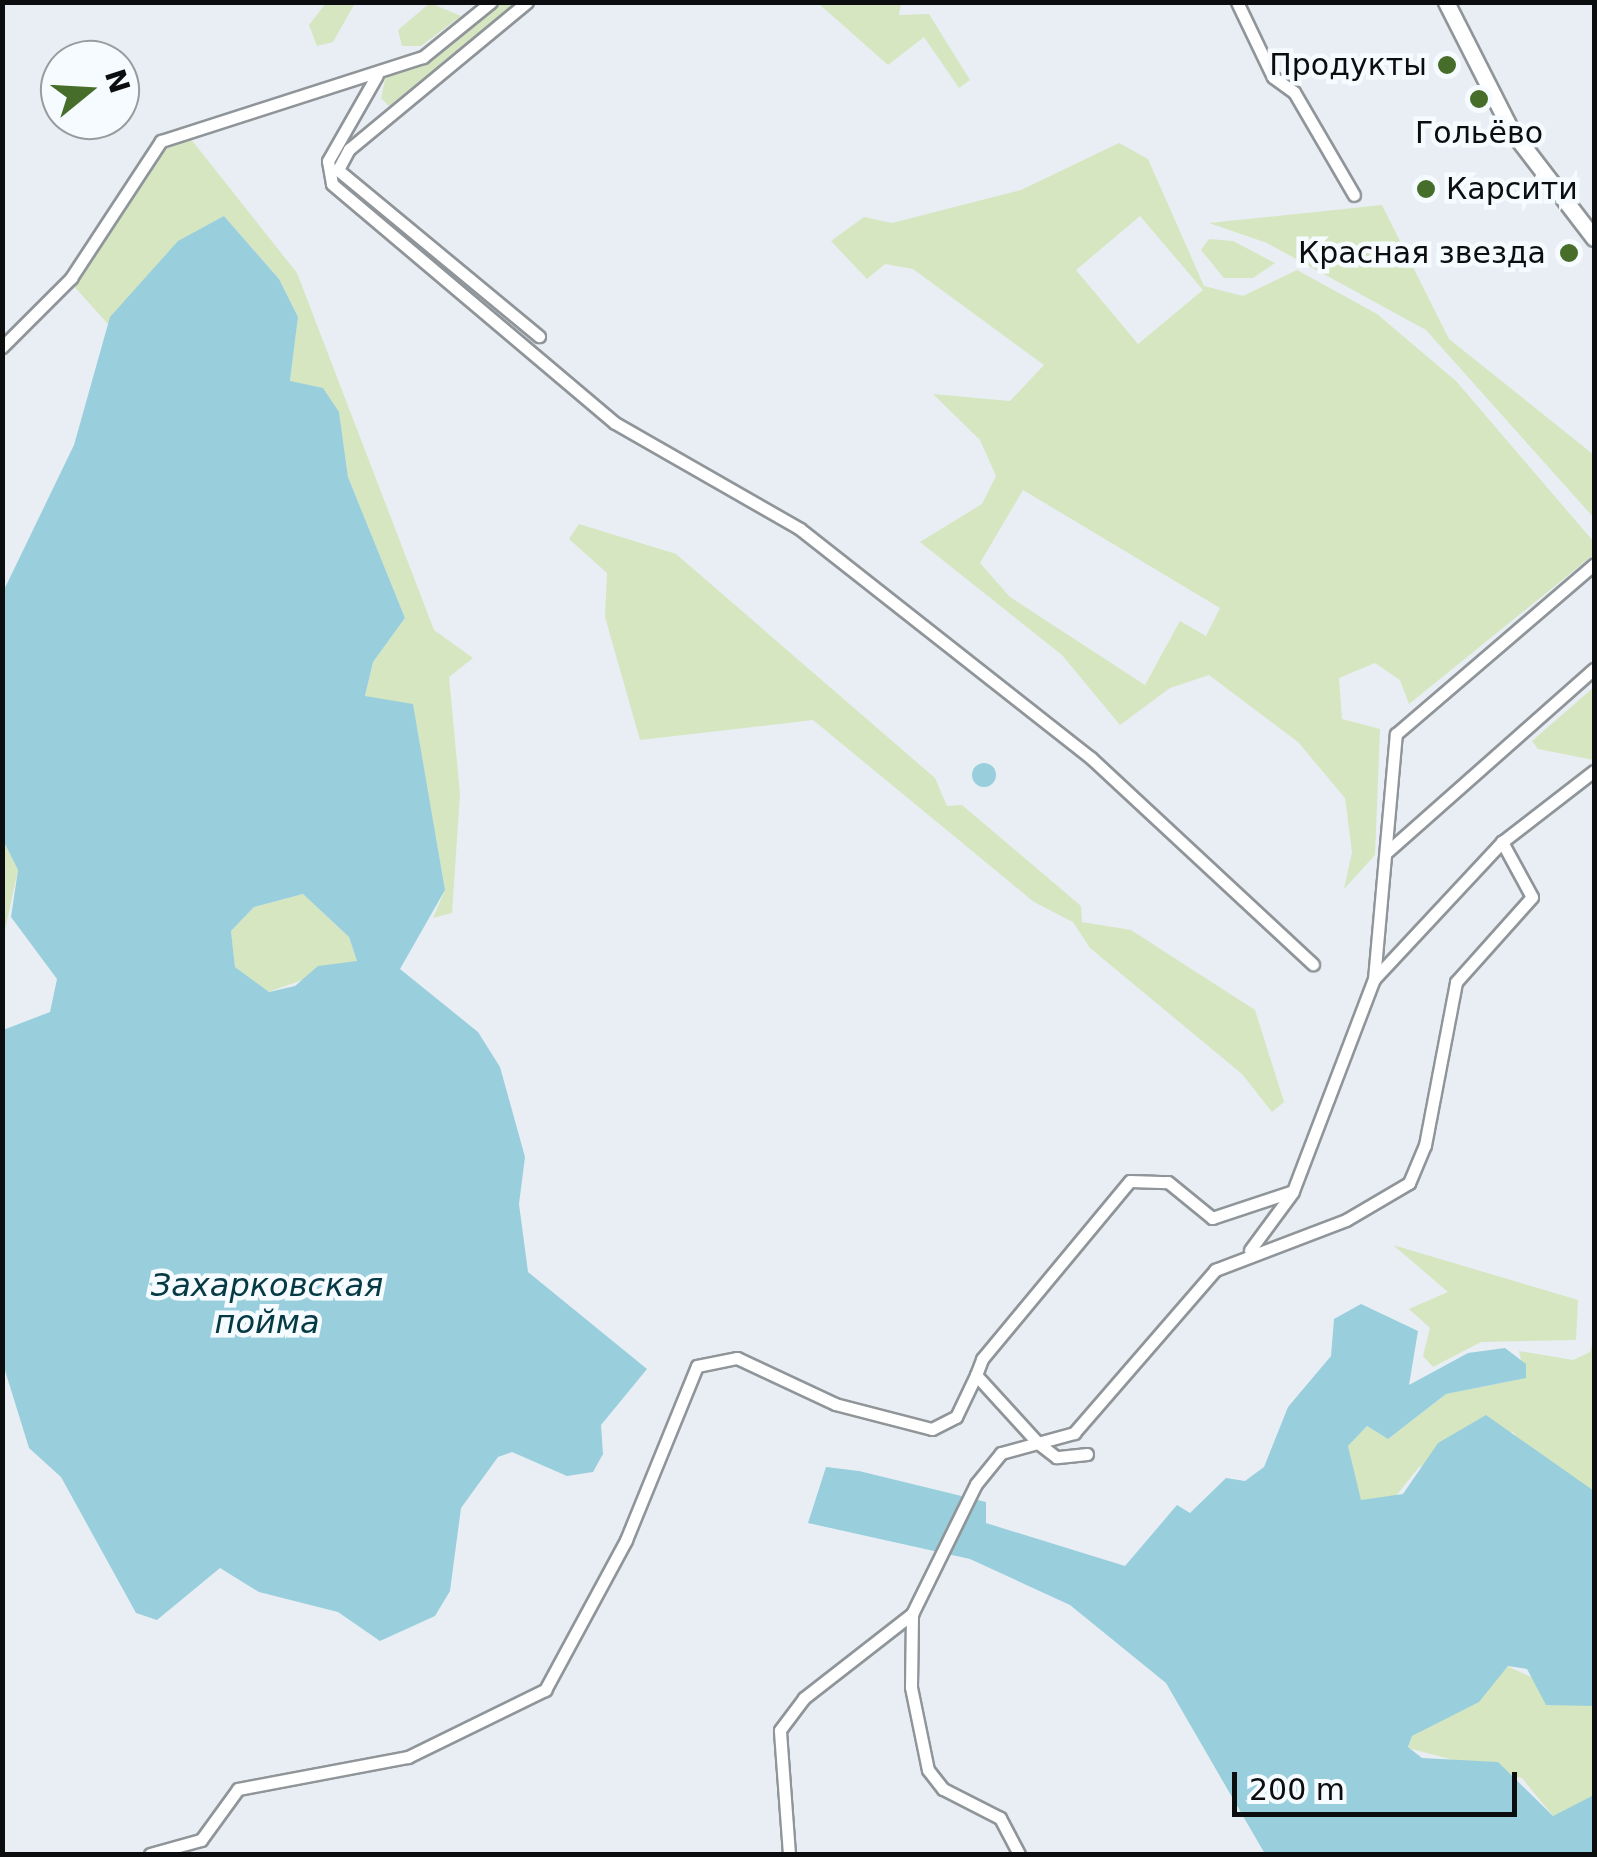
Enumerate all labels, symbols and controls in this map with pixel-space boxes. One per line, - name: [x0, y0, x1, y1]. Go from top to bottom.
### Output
- north arrow: [40, 40, 140, 140]
- place label: Продукты: [1269, 47, 1427, 83]
- marker: Продукты: [1436, 54, 1458, 76]
- text: N: [98, 65, 136, 97]
- marker: Гольёво: [1468, 88, 1490, 110]
- place label: Гольёво: [1415, 115, 1543, 151]
- place label: Карсити: [1446, 171, 1578, 207]
- marker: Карсити: [1415, 178, 1437, 200]
- place label: Красная звезда: [1298, 235, 1546, 271]
- marker: Красная звезда: [1556, 240, 1582, 266]
- water label: Захарковская пойма: [151, 1267, 383, 1342]
- scale bar: [1237, 1752, 1522, 1814]
- text: 200 m: [1249, 1772, 1345, 1807]

